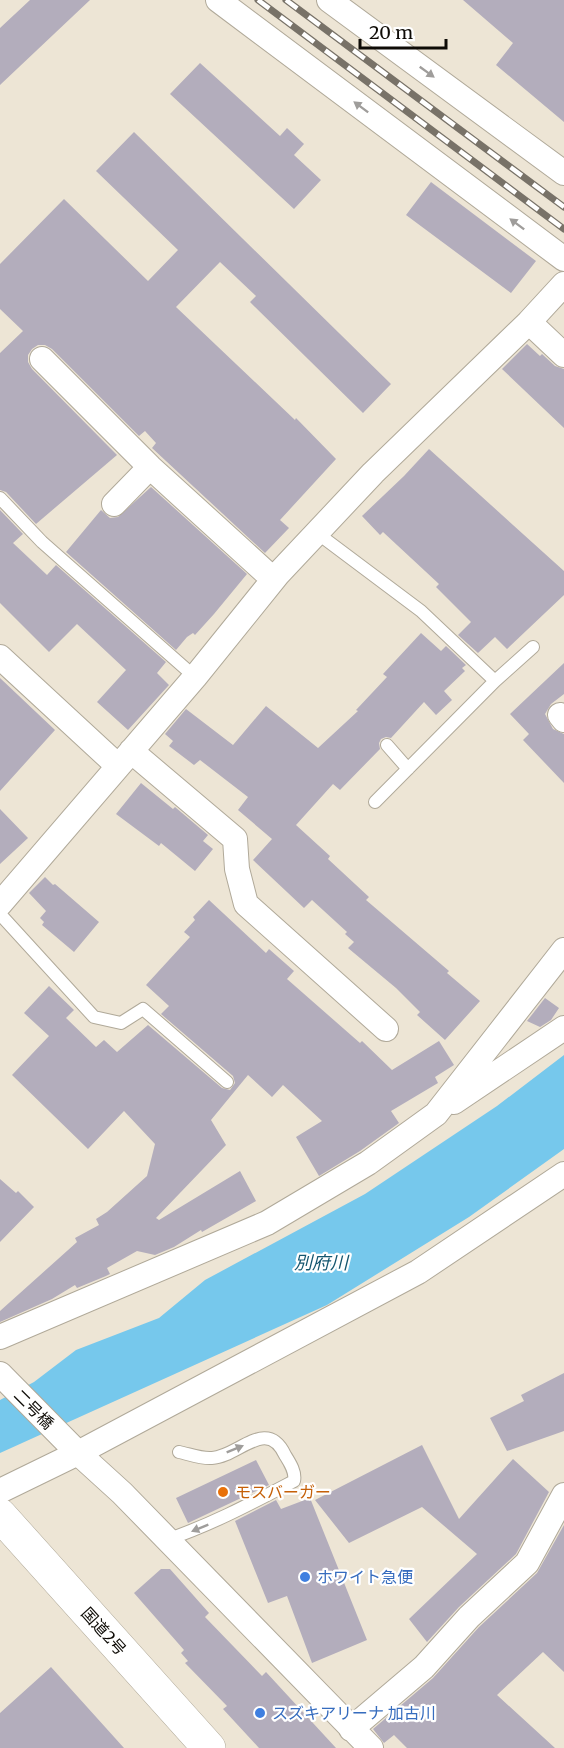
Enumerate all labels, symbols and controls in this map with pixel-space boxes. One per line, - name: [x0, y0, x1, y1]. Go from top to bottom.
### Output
- scale bar: [360, 12, 446, 50]
- text: 20 m: [369, 21, 413, 44]
- one-way arrow: [419, 66, 435, 78]
- one-way arrow: [353, 101, 369, 113]
- one-way arrow: [510, 218, 526, 230]
- water label: 別府川: [294, 1251, 350, 1274]
- street label: 二号橋: [10, 1385, 58, 1433]
- one-way arrow: [226, 1444, 244, 1454]
- place label: モスバーガー: [235, 1482, 331, 1502]
- marker: モスバーガー: [216, 1485, 230, 1499]
- one-way arrow: [190, 1523, 208, 1533]
- place label: ホワイト急便: [317, 1567, 413, 1587]
- marker: ホワイト急便: [298, 1570, 312, 1584]
- street label: 国道2号: [77, 1603, 131, 1659]
- place label: スズキアリーナ 加古川: [272, 1703, 436, 1723]
- marker: スズキアリーナ 加古川: [253, 1706, 267, 1720]

